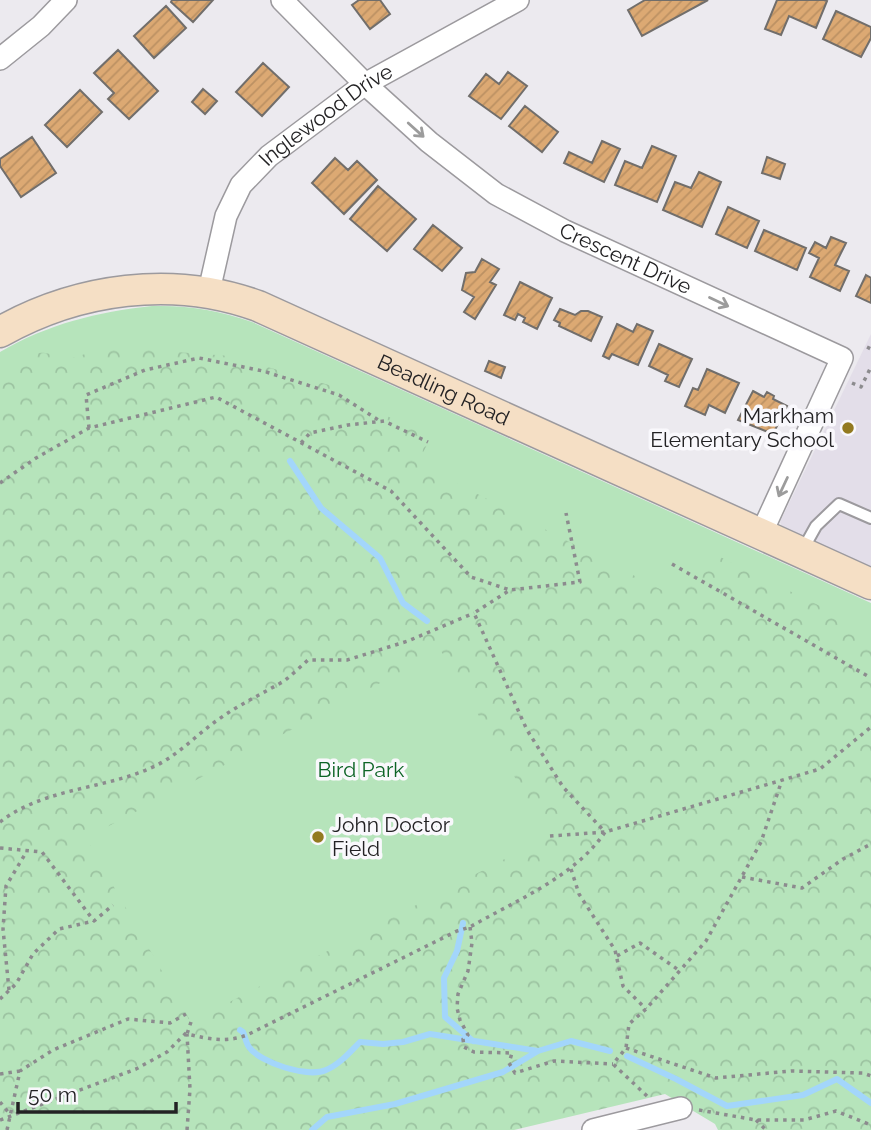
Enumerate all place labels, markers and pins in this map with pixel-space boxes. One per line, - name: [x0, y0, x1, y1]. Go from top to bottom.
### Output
- place label: Markham Elementary School: [650, 403, 834, 452]
- marker: Markham Elementary School: [840, 420, 856, 436]
- place label: John Doctor Field: [332, 812, 451, 861]
- marker: John Doctor Field: [310, 829, 326, 845]

